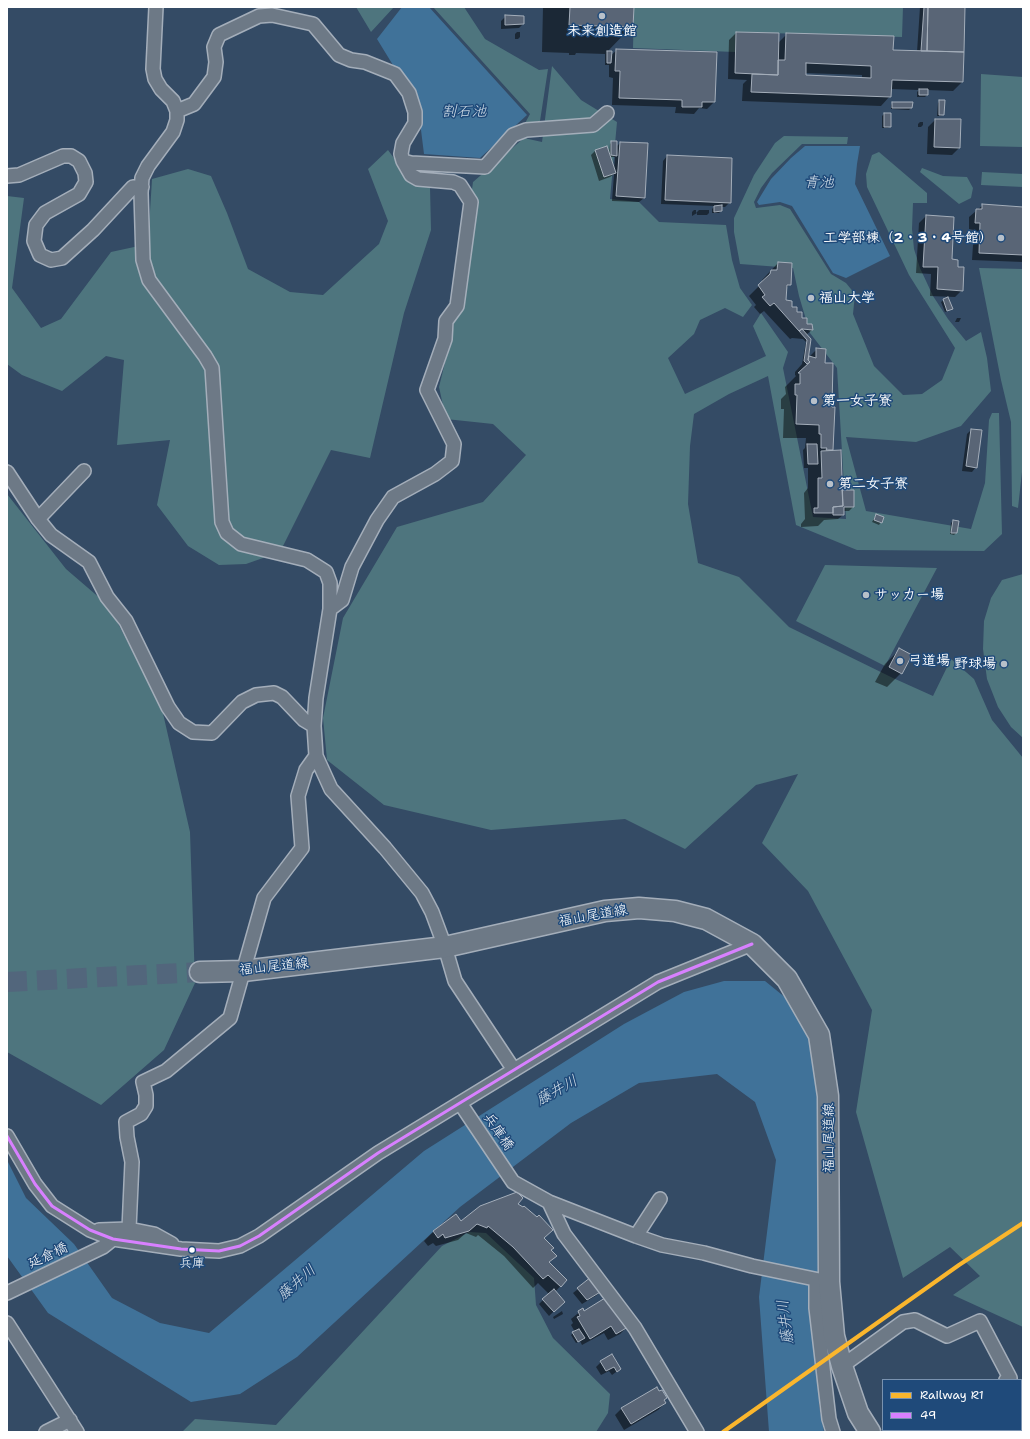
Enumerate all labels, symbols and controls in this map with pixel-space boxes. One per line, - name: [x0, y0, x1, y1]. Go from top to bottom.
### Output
- marker: 未来創造館: [597, 11, 607, 21]
- place label: 未来創造館: [567, 23, 637, 39]
- water label: 割石池: [442, 103, 486, 121]
- water label: 青池: [804, 174, 834, 192]
- place label: 工学部棟（2・3・4号館）: [824, 230, 993, 246]
- marker: 工学部棟（2・3・4号館）: [996, 233, 1006, 243]
- place label: 福山大学: [819, 290, 875, 306]
- marker: 福山大学: [806, 293, 816, 303]
- place label: 第一女子寮: [822, 393, 892, 409]
- marker: 第一女子寮: [809, 396, 819, 406]
- place label: 第二女子寮: [838, 476, 908, 492]
- marker: 第二女子寮: [825, 479, 835, 489]
- place label: サッカー場: [874, 587, 944, 603]
- marker: サッカー場: [861, 590, 871, 600]
- place label: 弓道場: [908, 653, 950, 669]
- marker: 弓道場: [895, 656, 905, 666]
- place label: 野球場: [954, 656, 996, 672]
- marker: 野球場: [999, 659, 1009, 669]
- street label: 福山尾道線: [557, 902, 629, 930]
- street label: 福山尾道線: [238, 955, 310, 979]
- water label: 藤井川: [533, 1072, 581, 1110]
- street label: 福山尾道線: [821, 1103, 837, 1173]
- street label: 兵庫橋: [479, 1110, 517, 1154]
- street label: 延倉橋: [25, 1240, 71, 1272]
- marker: 兵庫: [187, 1245, 197, 1255]
- place label: 兵庫: [179, 1256, 205, 1272]
- water label: 藤井川: [274, 1261, 320, 1305]
- water label: 藤井川: [774, 1299, 798, 1345]
- legend: [882, 1379, 1022, 1431]
- text: Railway R1: [920, 1387, 984, 1403]
- text: 49: [920, 1407, 936, 1423]

